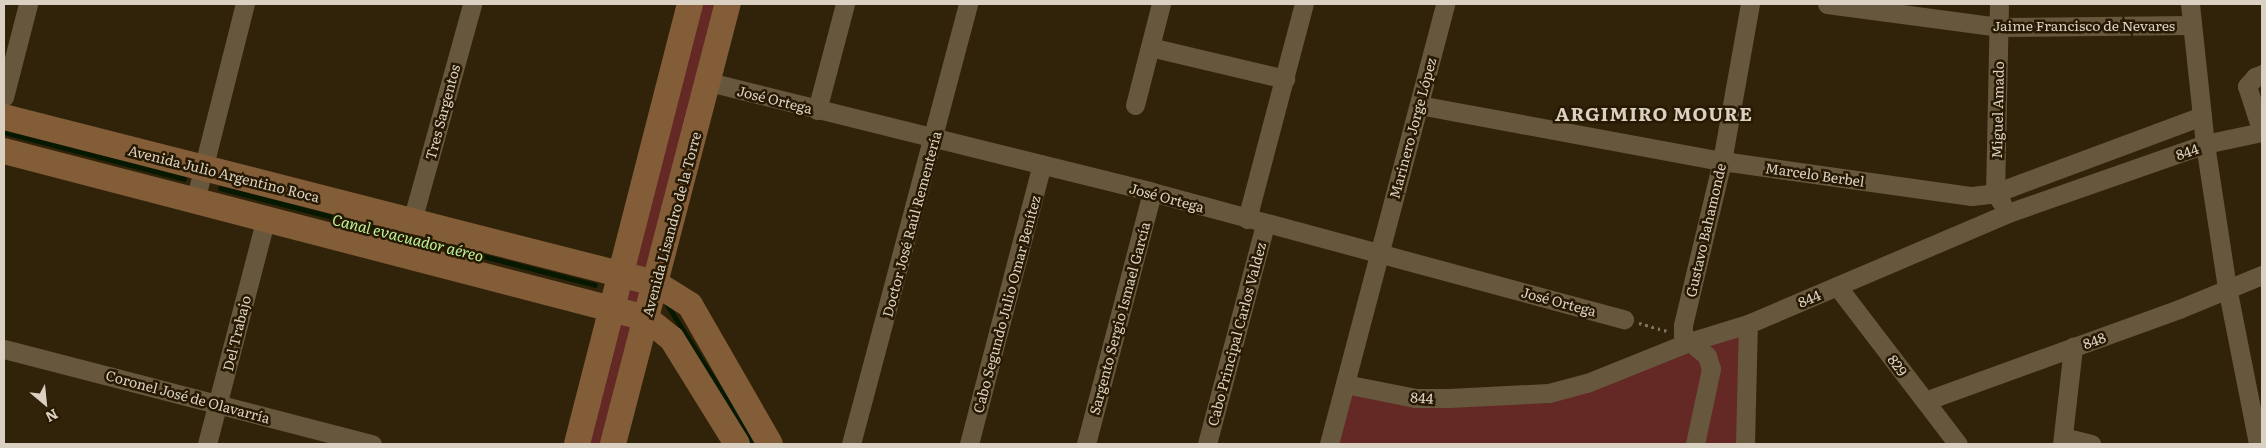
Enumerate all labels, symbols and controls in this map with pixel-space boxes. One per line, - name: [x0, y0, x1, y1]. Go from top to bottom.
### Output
- street label: Jaime Francisco de Nevares: [1993, 17, 2175, 33]
- street label: Marinero Jorge López: [1385, 56, 1439, 200]
- street label: Miguel Amado: [1988, 61, 2006, 159]
- street label: Tres Sargentos: [421, 62, 463, 162]
- street label: José Ortega: [736, 82, 814, 116]
- district label: ARGIMIRO MOURE: [1553, 103, 1755, 125]
- street label: Doctor José Raúl Rementería: [878, 129, 944, 319]
- street label: Avenida Lisandro de la Torre: [638, 130, 704, 318]
- street label: 844: [2173, 139, 2201, 163]
- street label: Avenida Julio Argentino Roca: [127, 141, 321, 205]
- street label: Marcelo Berbel: [1764, 159, 1866, 189]
- street label: Gustavo Bahamonde: [1681, 161, 1729, 299]
- street label: José Ortega: [1128, 179, 1206, 215]
- street label: Cabo Segundo Julio Omar Benítez: [969, 193, 1043, 415]
- water label: Canal evacuador aéreo: [331, 209, 485, 265]
- street label: Sargento Sergio Ismael García: [1085, 220, 1153, 416]
- street label: Cabo Principal Carlos Valdez: [1203, 240, 1269, 428]
- street label: José Ortega: [1520, 283, 1598, 319]
- street label: 844: [1795, 286, 1823, 310]
- street label: Del Trabajo: [218, 293, 254, 373]
- street label: 848: [2080, 328, 2108, 352]
- street label: 829: [1885, 351, 1911, 379]
- street label: Coronel José de Olavarría: [104, 366, 272, 426]
- north arrow: [20, 378, 70, 428]
- street label: 844: [1410, 388, 1434, 406]
- text: N: [42, 405, 62, 428]

